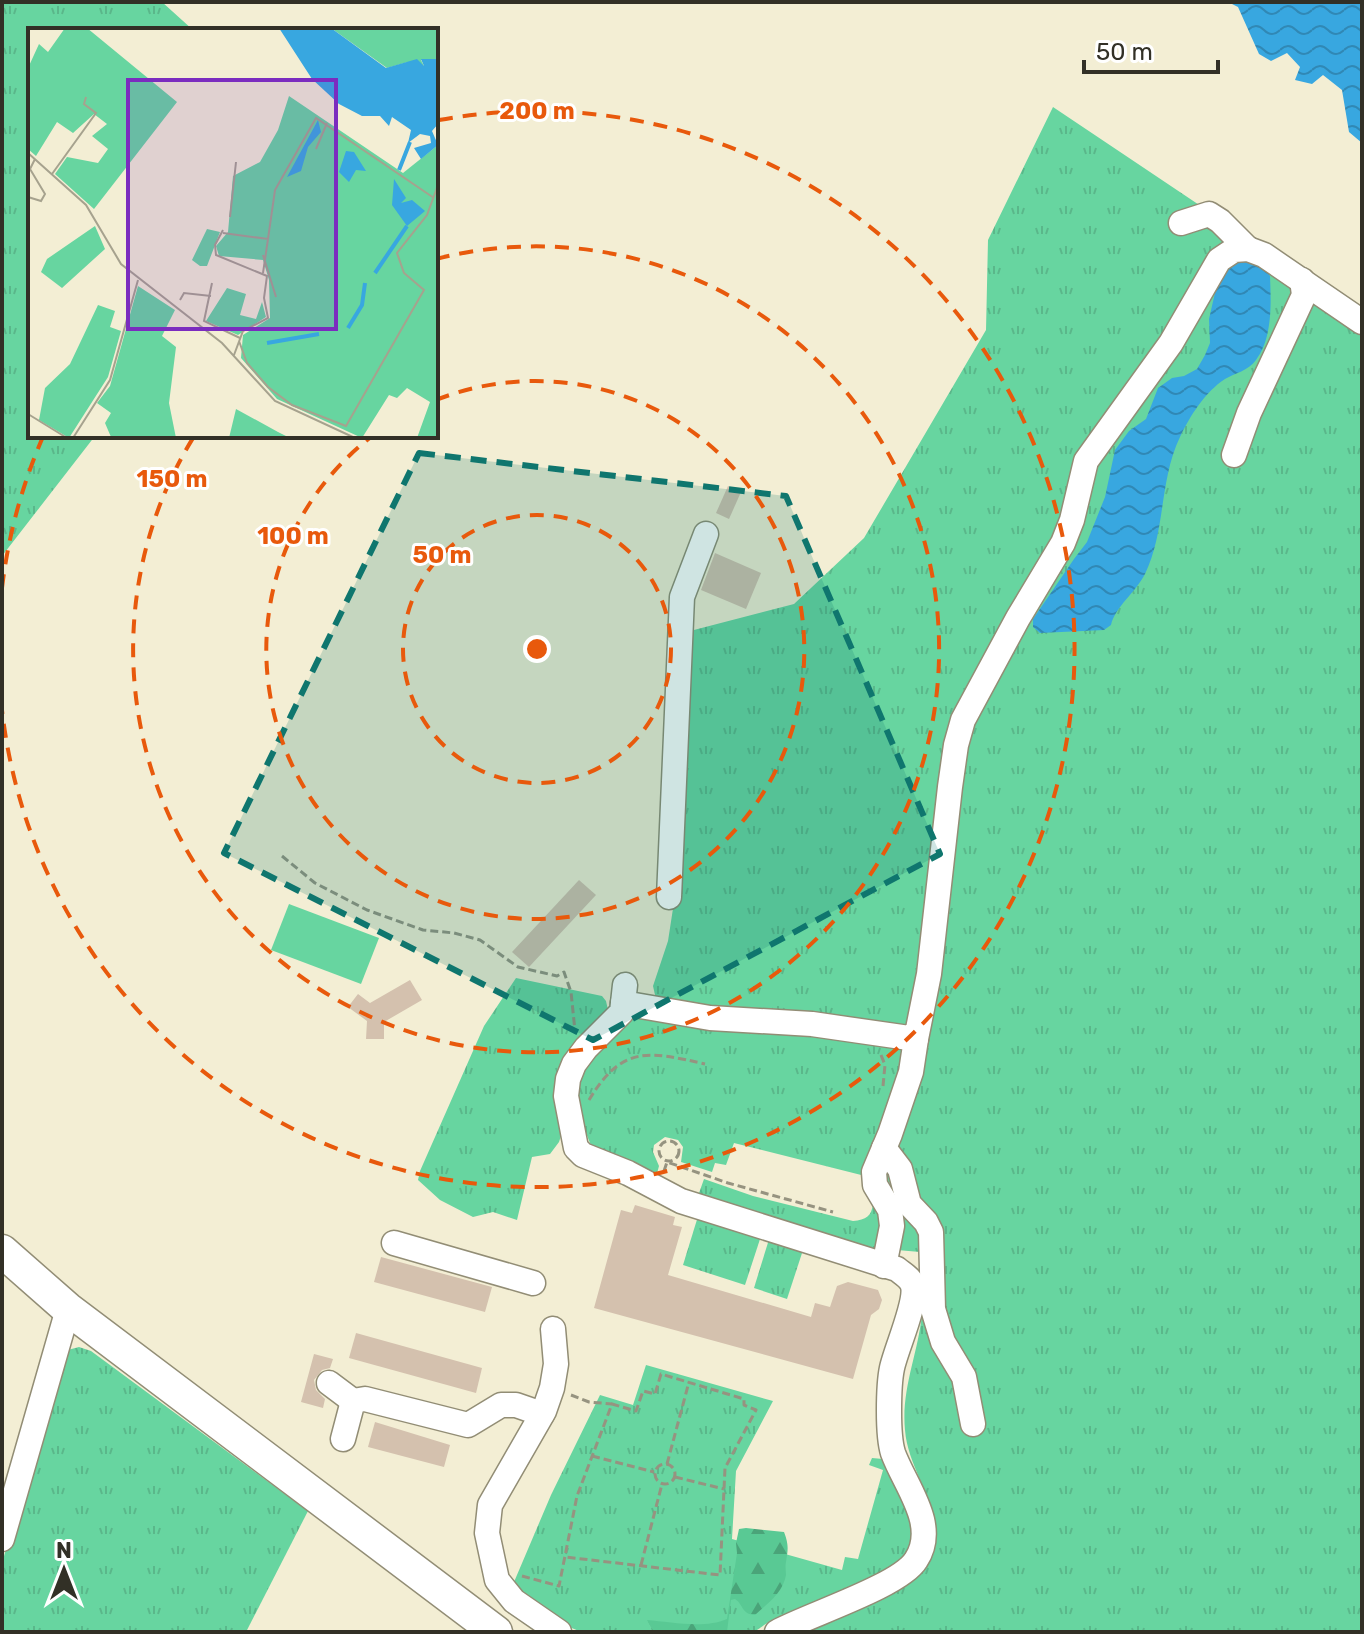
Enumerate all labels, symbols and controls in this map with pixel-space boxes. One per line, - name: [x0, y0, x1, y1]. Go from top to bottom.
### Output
- scale bar: [1084, 24, 1218, 74]
- inset map: [28, 28, 438, 438]
- text: 50 m: [1096, 38, 1153, 66]
- text: 200 m: [499, 97, 575, 125]
- text: 150 m: [137, 465, 207, 493]
- text: 100 m: [257, 522, 329, 550]
- text: 50 m: [413, 541, 471, 569]
- centre of rings: [523, 635, 551, 663]
- north arrow: [24, 1530, 104, 1610]
- text: N: [56, 1537, 72, 1564]

